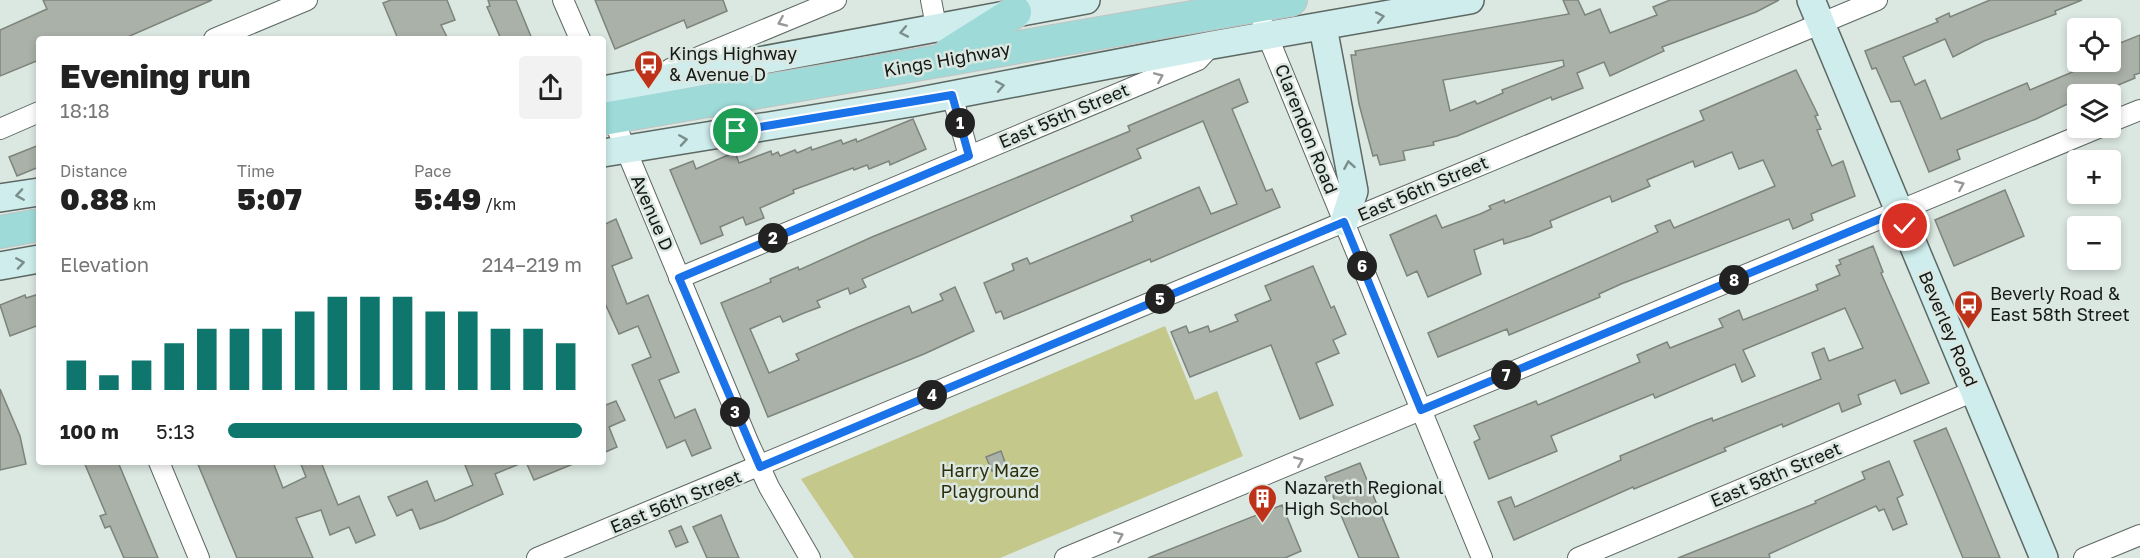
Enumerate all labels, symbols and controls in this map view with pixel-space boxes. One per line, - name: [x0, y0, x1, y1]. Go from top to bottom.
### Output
- one-way arrow: [1375, 11, 1385, 24]
- one-way arrow: [778, 15, 789, 27]
- map controls: [2067, 18, 2121, 270]
- button: locate: [2067, 18, 2121, 72]
- one-way arrow: [899, 25, 909, 38]
- street label: Kings Highway: [882, 37, 1012, 81]
- place label: Kings Highway & Avenue D: [669, 42, 797, 85]
- bus stop icon: Kings Highway & Avenue D: [632, 48, 664, 90]
- text: Evening run: [60, 56, 251, 95]
- button: share: [519, 56, 582, 119]
- street label: Clarendon Road: [1271, 61, 1343, 197]
- one-way arrow: [1153, 72, 1164, 84]
- street label: East 55th Street: [995, 78, 1132, 152]
- one-way arrow: [994, 80, 1004, 93]
- button: layers: [2067, 84, 2121, 138]
- text: 18:18: [60, 98, 110, 122]
- pin: [710, 105, 761, 156]
- pin: 1: [945, 108, 975, 138]
- text: 1: [956, 113, 964, 133]
- icon: arrive: [719, 114, 752, 147]
- one-way arrow: [679, 134, 688, 146]
- button: +: [2067, 150, 2121, 204]
- street label: East 56th Street: [1354, 151, 1491, 225]
- text: Distance: [60, 161, 127, 181]
- text: Time: [237, 161, 275, 181]
- text: Pace: [414, 161, 451, 181]
- one-way arrow: [1343, 161, 1356, 171]
- street label: Avenue D: [627, 171, 679, 254]
- one-way arrow: [1954, 180, 1965, 192]
- text: 0.88: [60, 181, 129, 217]
- text: 5:07: [237, 181, 302, 217]
- text: 5:49: [414, 181, 481, 217]
- one-way arrow: [15, 188, 25, 201]
- text: km: [129, 194, 156, 214]
- text: /km: [481, 194, 516, 214]
- pin: [1879, 200, 1930, 251]
- icon: check: [1888, 209, 1921, 242]
- button: −: [2067, 216, 2121, 270]
- pin: 2: [758, 223, 788, 253]
- text: 2: [768, 228, 778, 248]
- pin: 6: [1347, 251, 1377, 281]
- text: Elevation: [60, 252, 149, 276]
- text: 214–219 m: [482, 252, 582, 276]
- text: 6: [1357, 256, 1367, 276]
- one-way arrow: [15, 257, 24, 269]
- pin: 8: [1719, 265, 1749, 295]
- street label: Beverley Road: [1915, 267, 1983, 390]
- text: 8: [1729, 270, 1739, 290]
- place label: Beverly Road & East 58th Street: [1990, 282, 2130, 325]
- pin: 5: [1145, 284, 1175, 314]
- bus stop icon: Beverly Road & East 58th Street: [1953, 288, 1985, 330]
- text: 5: [1155, 289, 1165, 309]
- pin: 7: [1491, 360, 1521, 390]
- text: 7: [1502, 365, 1510, 385]
- pin: 4: [917, 380, 947, 410]
- text: 4: [927, 385, 937, 405]
- pin: 3: [720, 397, 750, 427]
- text: 3: [730, 402, 740, 422]
- text: 100 m: [60, 419, 119, 443]
- text: 5:13: [156, 419, 195, 443]
- street label: East 58th Street: [1707, 437, 1844, 511]
- one-way arrow: [1293, 456, 1304, 468]
- park label: Harry Maze Playground: [941, 459, 1039, 502]
- street label: East 56th Street: [607, 465, 744, 537]
- place label: Nazareth Regional High School: [1284, 476, 1444, 519]
- building icon: Nazareth Regional High School: [1247, 482, 1279, 524]
- one-way arrow: [1112, 531, 1123, 543]

